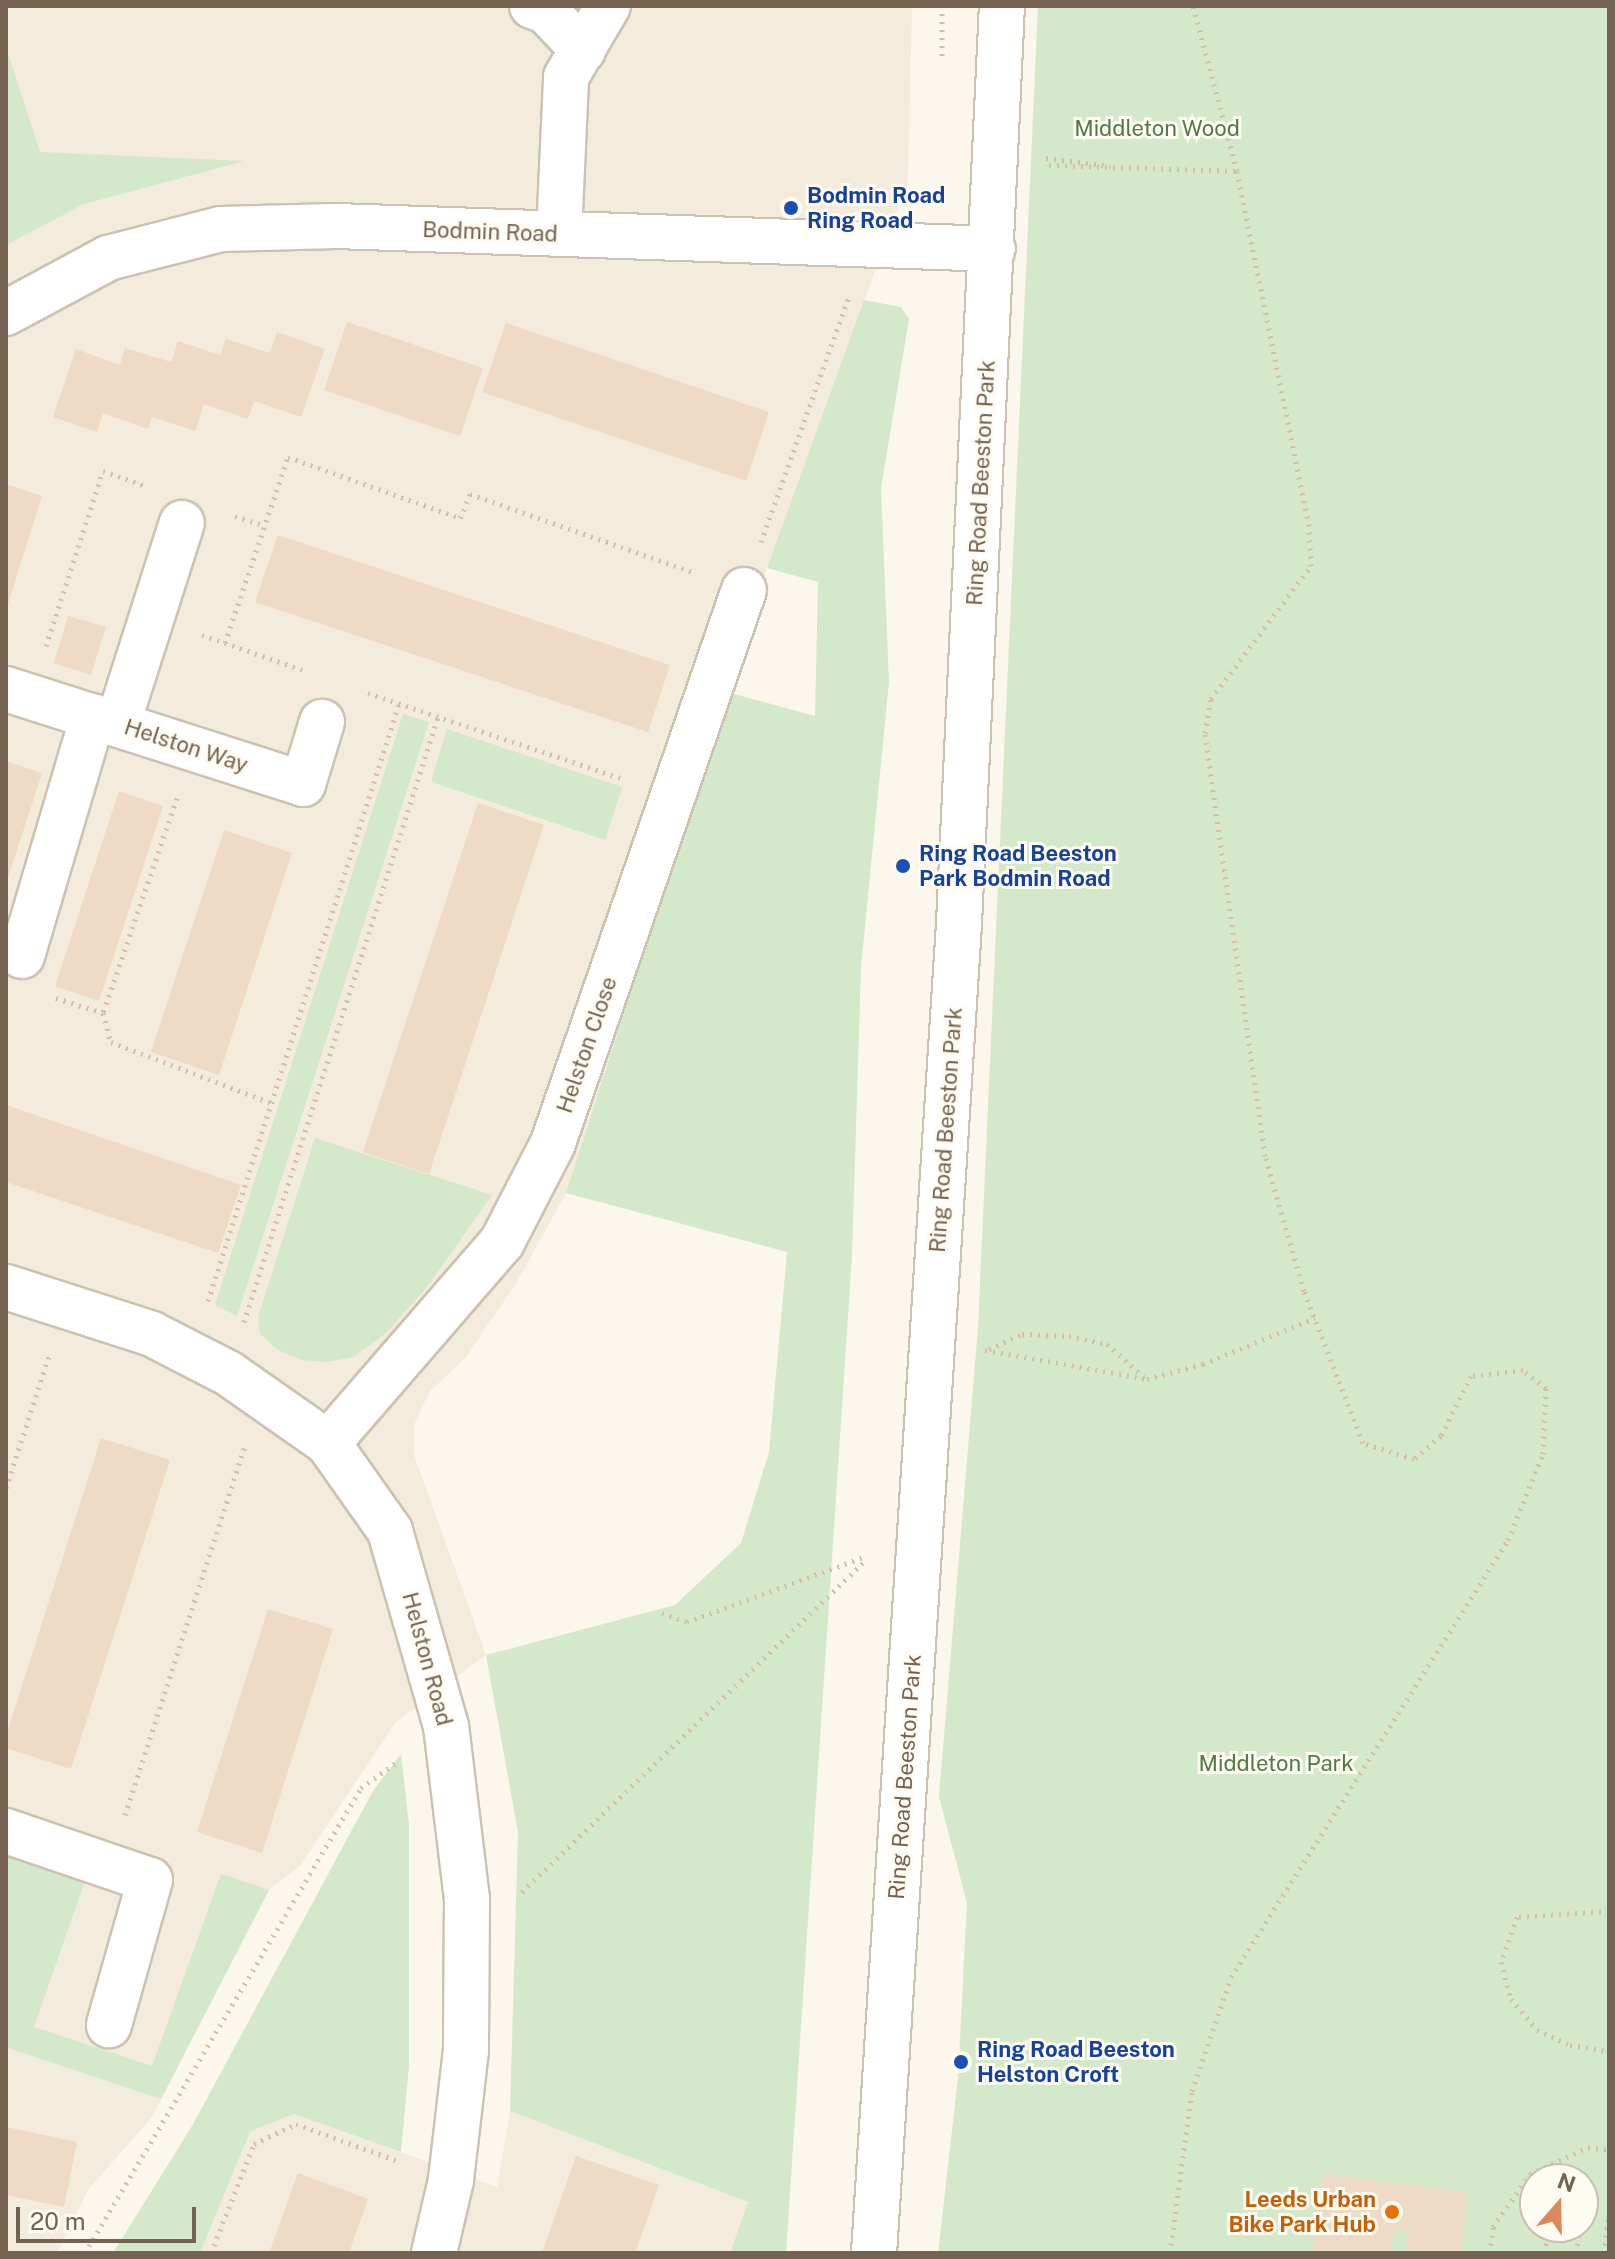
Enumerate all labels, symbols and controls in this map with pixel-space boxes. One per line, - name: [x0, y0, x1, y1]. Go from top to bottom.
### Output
- park label: Middleton Wood: [1074, 116, 1240, 142]
- place label: Bodmin Road Ring Road: [807, 182, 945, 234]
- marker: Bodmin Road Ring Road: [782, 199, 800, 217]
- street label: Bodmin Road: [422, 216, 558, 248]
- street label: Ring Road Beeston Park: [961, 360, 1001, 606]
- street label: Helston Way: [121, 714, 251, 778]
- place label: Ring Road Beeston Park Bodmin Road: [919, 840, 1117, 892]
- marker: Ring Road Beeston Park Bodmin Road: [894, 857, 912, 875]
- street label: Helston Close: [551, 973, 623, 1117]
- street label: Ring Road Beeston Park: [924, 1007, 968, 1253]
- street label: Helston Road: [396, 1589, 458, 1729]
- street label: Ring Road Beeston Park: [883, 1654, 927, 1900]
- park label: Middleton Park: [1198, 1751, 1354, 1777]
- place label: Ring Road Beeston Helston Croft: [977, 2036, 1175, 2088]
- marker: Ring Road Beeston Helston Croft: [952, 2053, 970, 2071]
- north arrow: [1519, 2163, 1599, 2243]
- text: N: [1554, 2167, 1579, 2197]
- place label: Leeds Urban Bike Park Hub: [1228, 2186, 1376, 2238]
- scale bar: [20, 2191, 200, 2241]
- marker: Leeds Urban Bike Park Hub: [1383, 2203, 1401, 2221]
- text: 20 m: [30, 2207, 86, 2235]

